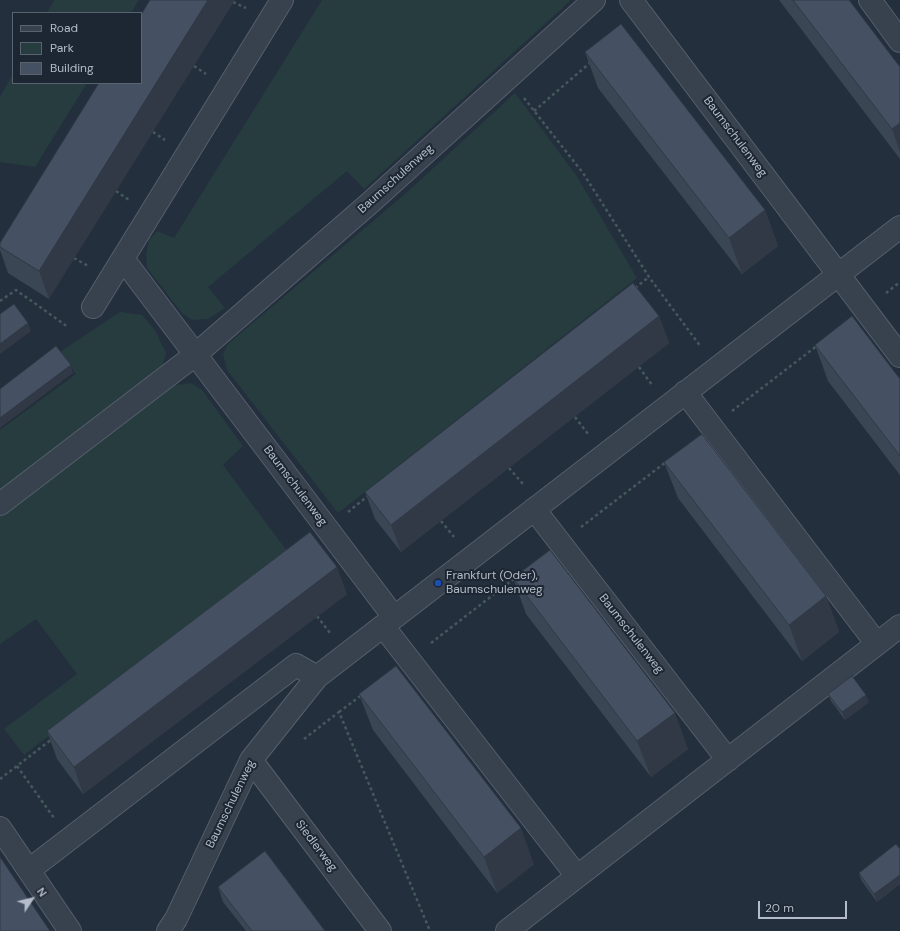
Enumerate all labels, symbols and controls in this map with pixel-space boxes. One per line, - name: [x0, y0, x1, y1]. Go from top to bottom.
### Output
- legend: [12, 12, 142, 84]
- text: Road: [50, 20, 78, 36]
- text: Park: [50, 40, 74, 56]
- text: Building: [50, 60, 94, 76]
- street label: Baumschulenweg: [700, 94, 770, 180]
- street label: Baumschulenweg: [355, 141, 437, 217]
- street label: Baumschulenweg: [260, 443, 330, 529]
- place label: Frankfurt (Oder), Baumschulenweg: [446, 569, 543, 597]
- marker: Frankfurt (Oder), Baumschulenweg: [433, 578, 443, 588]
- street label: Baumschulenweg: [596, 591, 666, 677]
- street label: Baumschulenweg: [203, 757, 259, 851]
- street label: Siedlerweg: [292, 818, 340, 874]
- north arrow: [12, 879, 52, 919]
- text: N: [34, 885, 50, 899]
- scale bar: [760, 893, 849, 919]
- text: 20 m: [765, 900, 794, 916]

